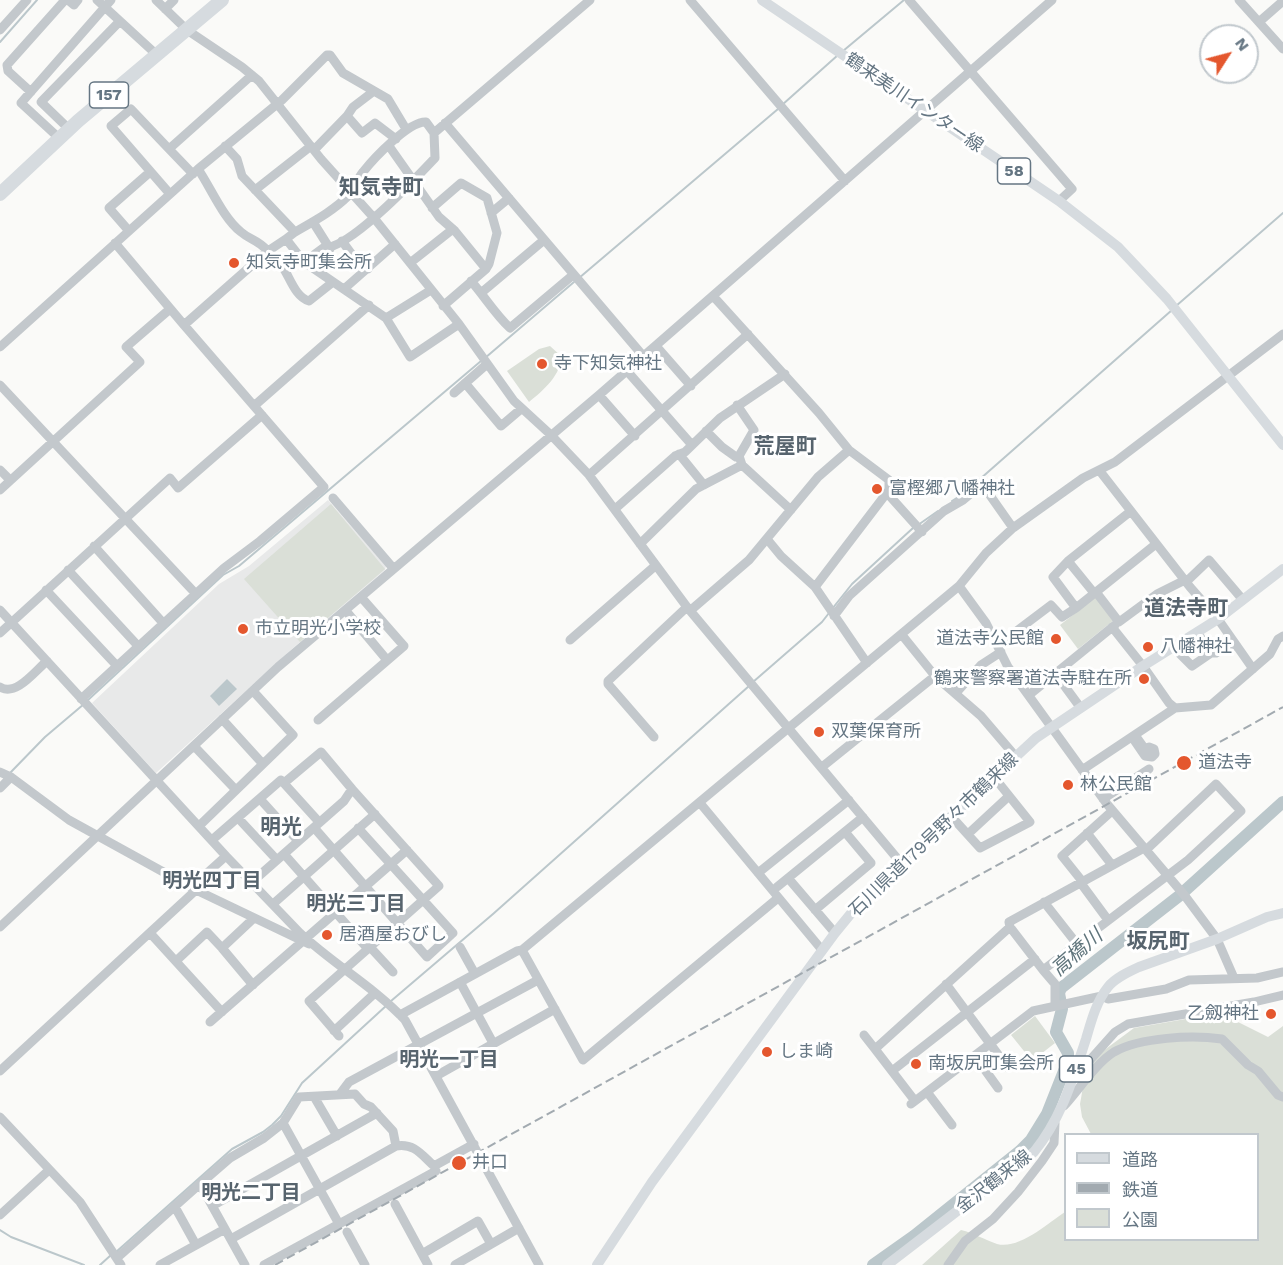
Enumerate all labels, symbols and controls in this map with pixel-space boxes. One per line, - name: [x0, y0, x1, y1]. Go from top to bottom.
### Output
- north arrow: [1199, 24, 1259, 84]
- text: N: [1231, 34, 1254, 55]
- street label: 鶴来美川インター線: [841, 49, 987, 157]
- road number: 157: [90, 82, 128, 108]
- road number: 58: [998, 158, 1030, 184]
- district label: 知気寺町: [339, 175, 423, 201]
- place label: 知気寺町集会所: [246, 252, 372, 274]
- marker: 知気寺町集会所: [227, 256, 241, 270]
- place label: 寺下知気神社: [554, 353, 662, 375]
- marker: 寺下知気神社: [535, 357, 549, 371]
- district label: 荒屋町: [754, 434, 816, 460]
- place label: 富樫郷八幡神社: [889, 478, 1015, 500]
- marker: 富樫郷八幡神社: [870, 482, 884, 496]
- district label: 道法寺町: [1144, 596, 1228, 622]
- place label: 市立明光小学校: [255, 618, 381, 640]
- marker: 市立明光小学校: [236, 622, 250, 636]
- place label: 道法寺公民館: [936, 628, 1044, 650]
- marker: 道法寺公民館: [1049, 632, 1063, 646]
- place label: 八幡神社: [1160, 636, 1232, 658]
- marker: 八幡神社: [1141, 640, 1155, 654]
- place label: 鶴来警察署道法寺駐在所: [934, 668, 1132, 690]
- marker: 鶴来警察署道法寺駐在所: [1137, 672, 1151, 686]
- place label: 双葉保育所: [831, 721, 921, 743]
- marker: 双葉保育所: [812, 725, 826, 739]
- street label: 石川県道179号野々市鶴来線: [845, 749, 1023, 921]
- place label: 道法寺: [1198, 752, 1252, 774]
- marker: 道法寺: [1175, 754, 1193, 772]
- place label: 林公民館: [1080, 774, 1152, 796]
- marker: 林公民館: [1061, 778, 1075, 792]
- district label: 明光: [260, 815, 302, 841]
- district label: 明光四丁目: [162, 869, 262, 893]
- district label: 明光三丁目: [306, 892, 406, 916]
- place label: 居酒屋おびし: [339, 924, 447, 946]
- water label: 高橋川: [1046, 924, 1108, 982]
- marker: 居酒屋おびし: [320, 928, 334, 942]
- district label: 坂尻町: [1127, 929, 1189, 955]
- place label: 乙劔神社: [1187, 1003, 1259, 1025]
- marker: 乙劔神社: [1264, 1007, 1278, 1021]
- place label: しま崎: [779, 1041, 833, 1063]
- marker: しま崎: [760, 1045, 774, 1059]
- district label: 明光一丁目: [399, 1048, 499, 1072]
- place label: 南坂尻町集会所: [928, 1053, 1054, 1075]
- road number: 45: [1060, 1056, 1092, 1082]
- marker: 南坂尻町集会所: [909, 1057, 923, 1071]
- legend: [1064, 1133, 1259, 1241]
- street label: 金沢鶴来線: [952, 1146, 1036, 1218]
- text: 道路: [1122, 1149, 1158, 1170]
- place label: 井口: [472, 1152, 508, 1174]
- marker: 井口: [450, 1154, 468, 1172]
- text: 鉄道: [1122, 1179, 1158, 1200]
- district label: 明光二丁目: [201, 1181, 301, 1205]
- text: 公園: [1122, 1209, 1158, 1230]

